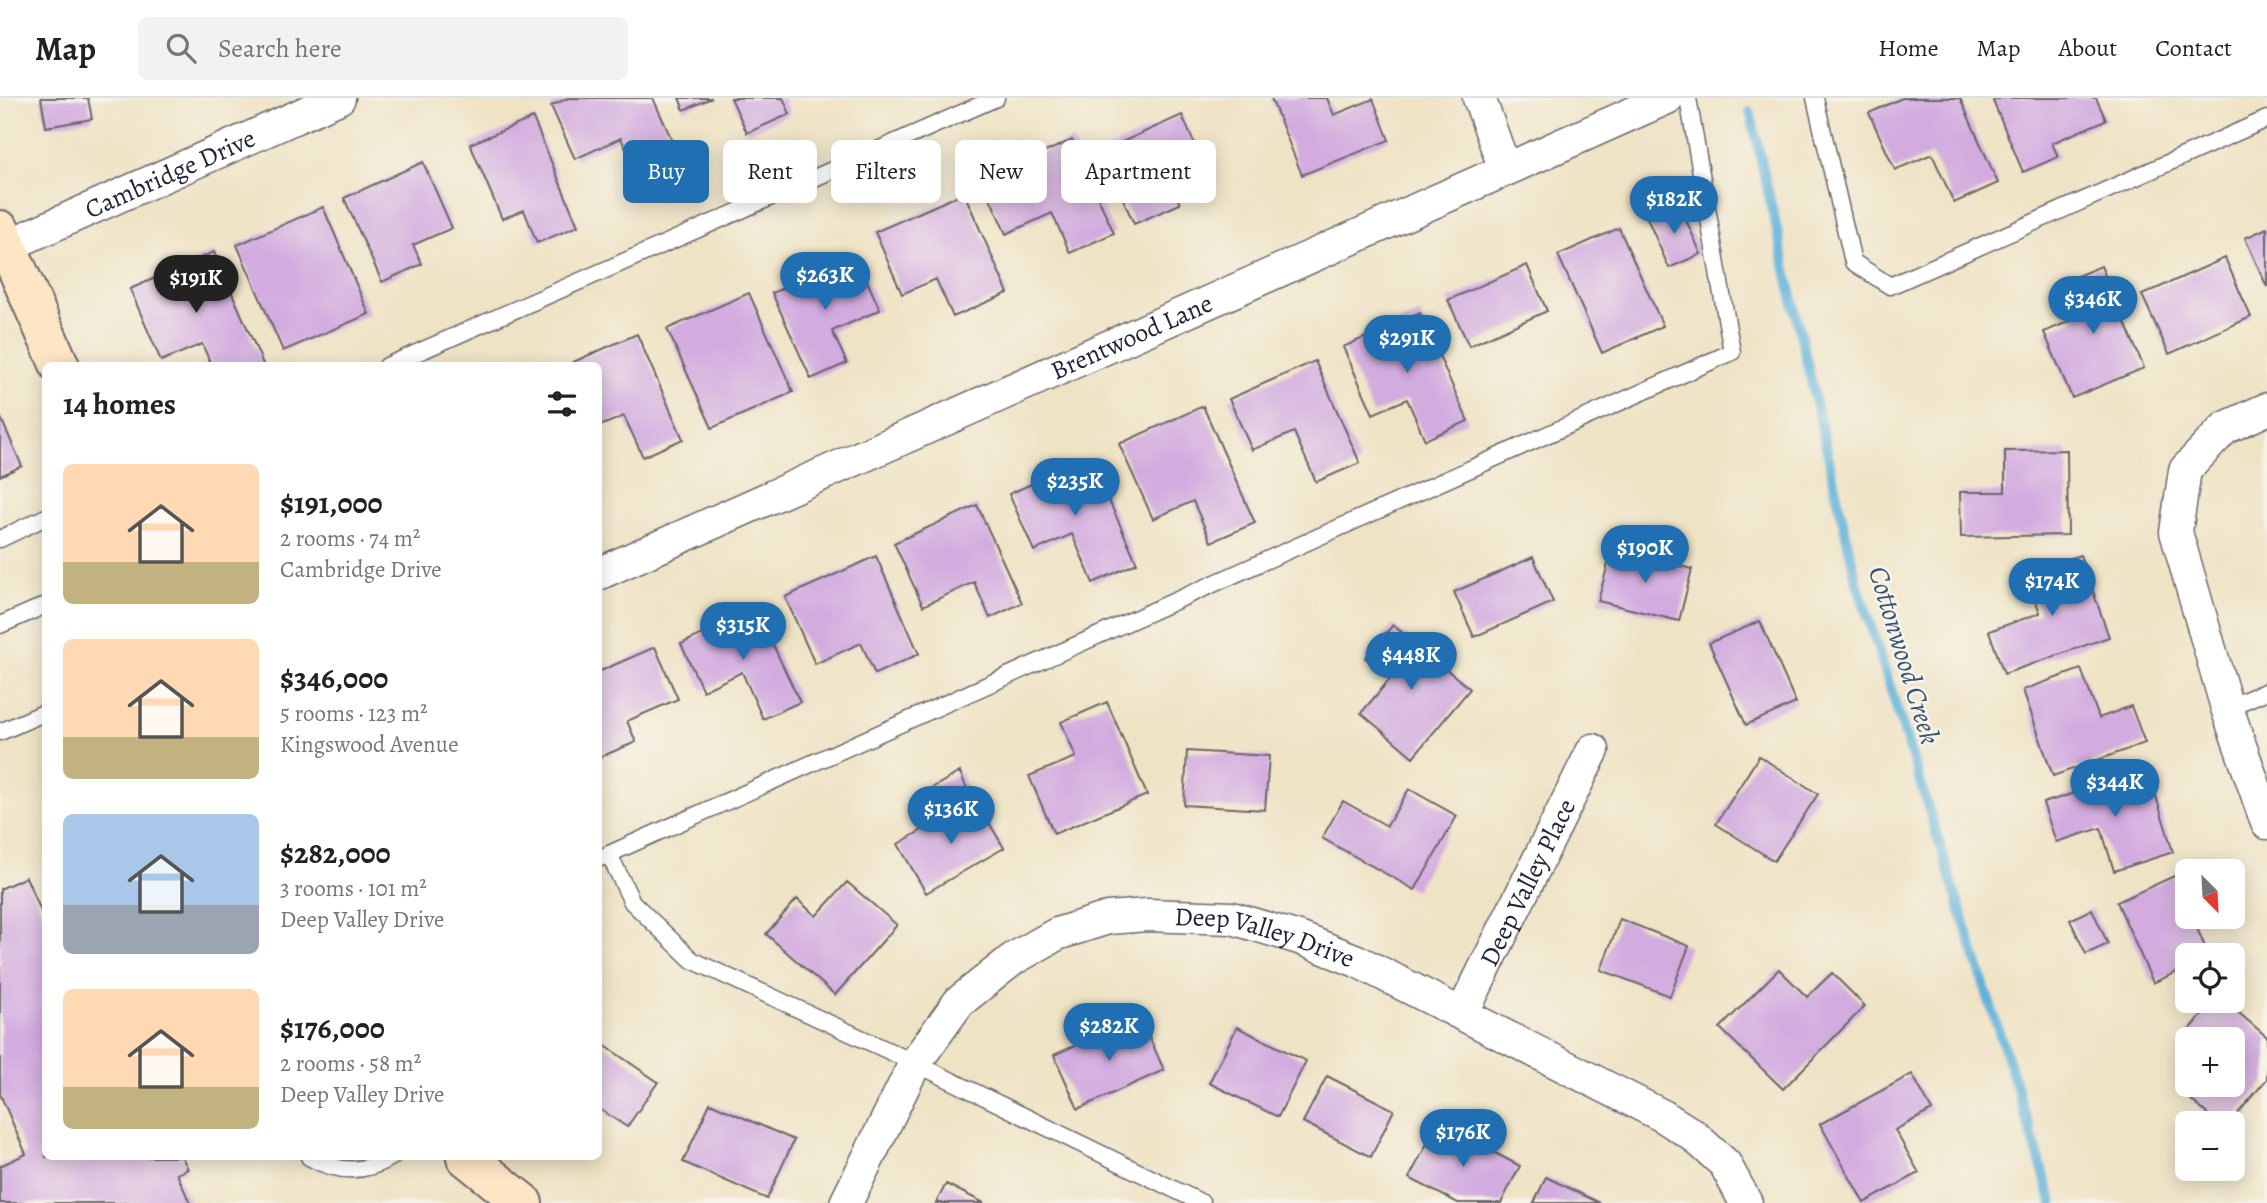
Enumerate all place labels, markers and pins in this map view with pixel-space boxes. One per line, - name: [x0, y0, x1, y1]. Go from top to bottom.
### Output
- pin: $182K: [1625, 176, 1723, 236]
- pin: $263K: [776, 252, 874, 312]
- pin: $191K: [147, 256, 245, 315]
- pin: $346K: [2044, 276, 2142, 336]
- pin: $291K: [1358, 316, 1456, 375]
- pin: $235K: [1026, 458, 1124, 518]
- pin: $190K: [1596, 526, 1694, 585]
- pin: $174K: [2003, 559, 2101, 618]
- pin: $315K: [694, 602, 792, 662]
- pin: $448K: [1362, 632, 1460, 692]
- pin: $344K: [2066, 760, 2164, 819]
- pin: $136K: [902, 786, 1000, 846]
- pin: $282K: [1060, 1004, 1158, 1063]
- pin: $176K: [1414, 1110, 1512, 1169]

